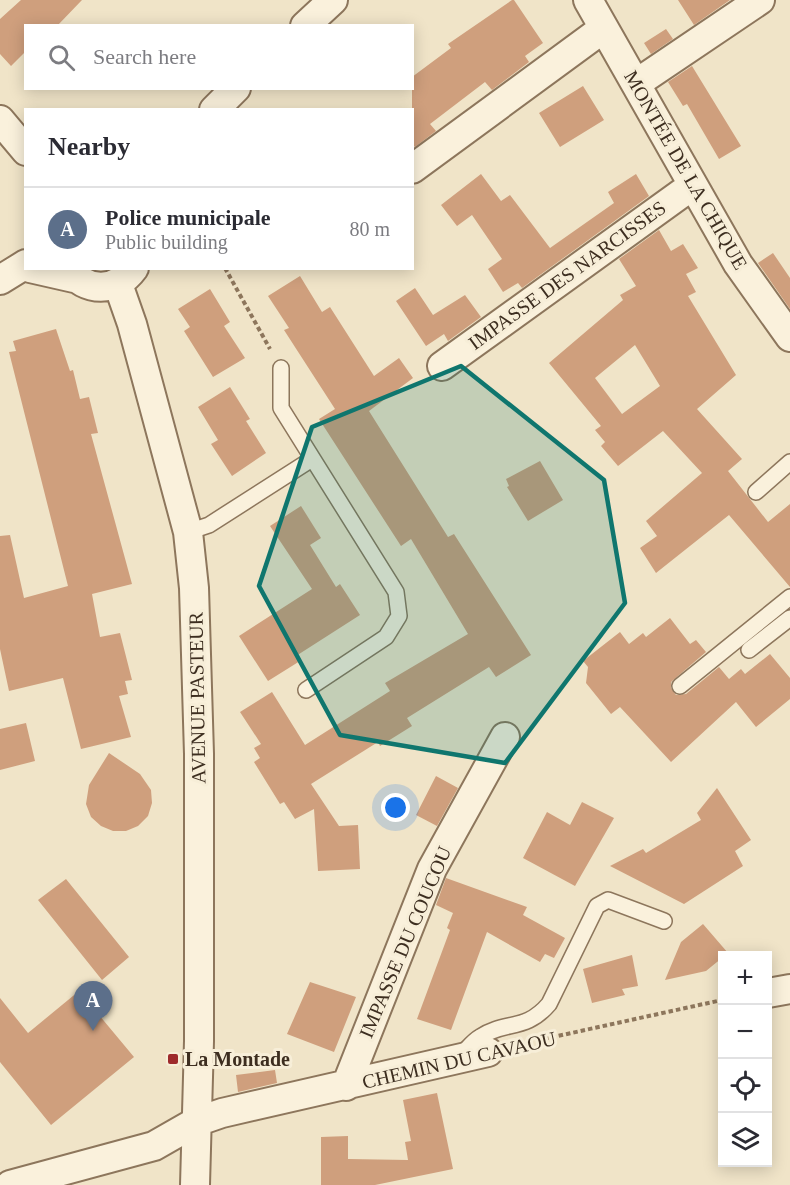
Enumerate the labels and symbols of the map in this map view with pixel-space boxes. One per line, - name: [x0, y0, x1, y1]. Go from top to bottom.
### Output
- street label: MONTÉE DE LA CHIQUE: [620, 67, 752, 273]
- street label: IMPASSE DES NARCISSES: [464, 196, 670, 354]
- street label: AVENUE PASTEUR: [184, 611, 209, 784]
- your location: [381, 793, 410, 822]
- street label: IMPASSE DU COUCOU: [355, 842, 456, 1041]
- pin: A: [74, 982, 112, 1031]
- street label: CHEMIN DU CAVAOU: [360, 1027, 559, 1093]
- place label: La Montade: [185, 1048, 290, 1070]
- marker: La Montade: [166, 1052, 180, 1066]

